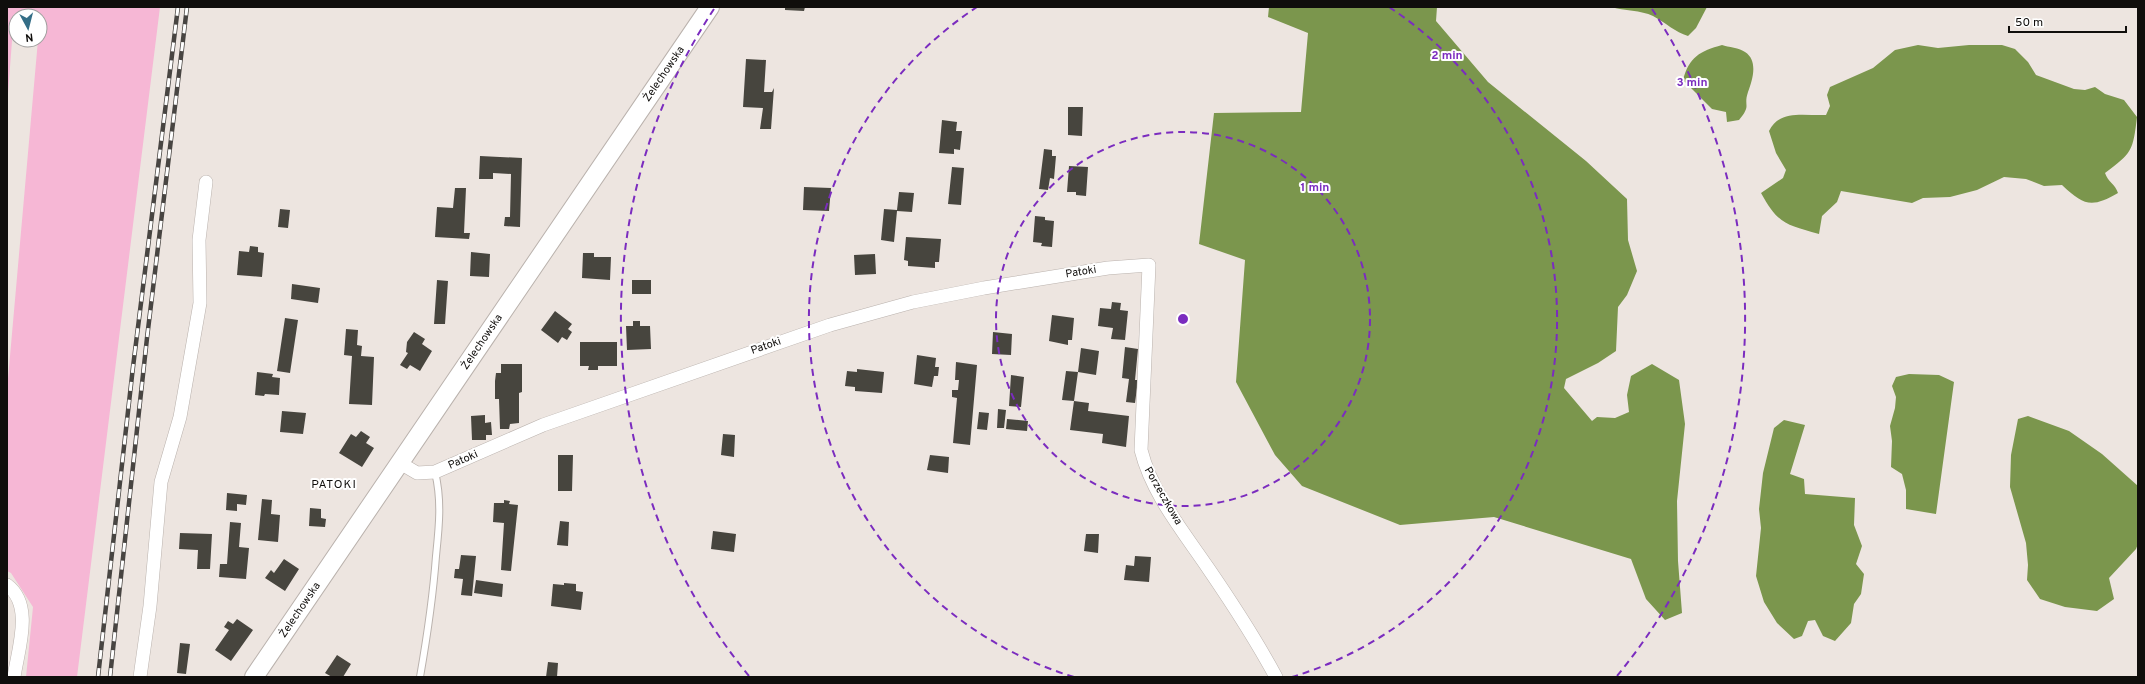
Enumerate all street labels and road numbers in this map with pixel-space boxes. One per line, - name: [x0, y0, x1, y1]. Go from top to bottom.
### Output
- street label: Żelechowska: [639, 43, 688, 104]
- street label: Patoki: [1065, 263, 1097, 281]
- street label: Żelechowska: [457, 311, 506, 372]
- street label: Patoki: [749, 334, 783, 358]
- street label: Patoki: [446, 447, 480, 473]
- street label: Porzeczkowa: [1141, 464, 1185, 528]
- street label: Żelechowska: [275, 579, 324, 640]

